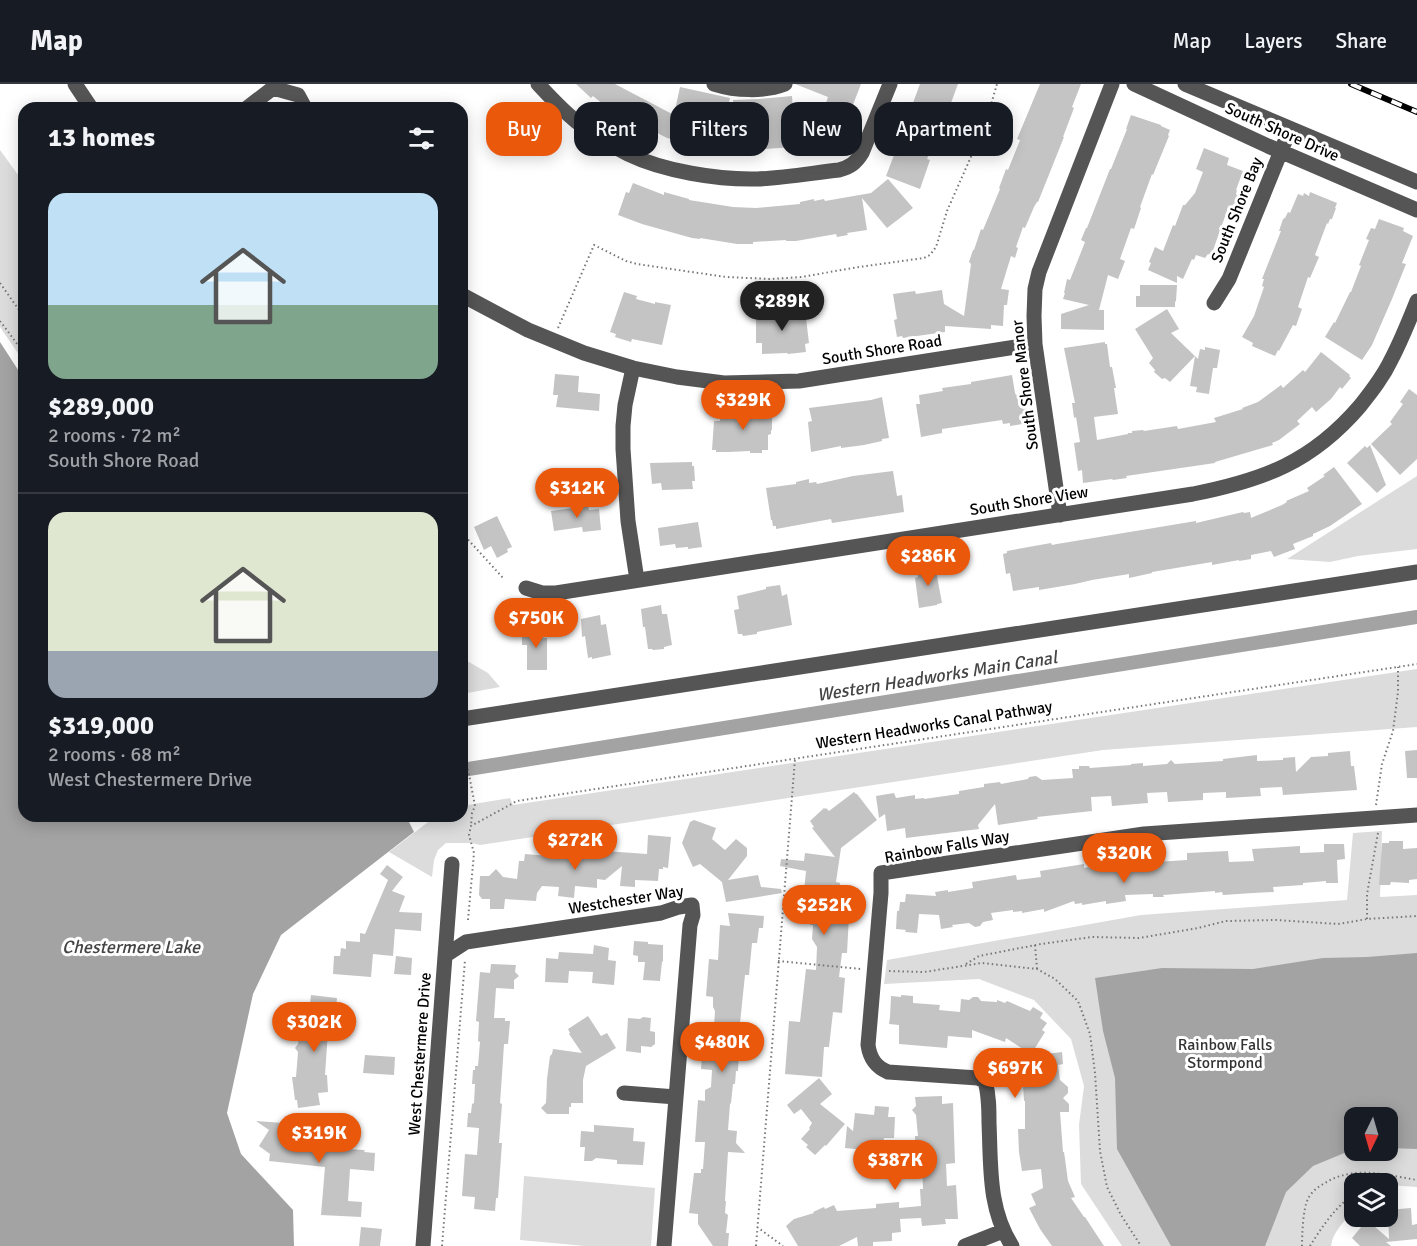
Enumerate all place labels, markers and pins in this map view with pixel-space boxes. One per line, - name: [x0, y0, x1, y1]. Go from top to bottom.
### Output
- pin: $289K: [740, 281, 824, 332]
- pin: $329K: [701, 380, 785, 431]
- pin: $312K: [535, 468, 619, 519]
- pin: $286K: [886, 536, 970, 587]
- pin: $750K: [494, 598, 578, 649]
- pin: $272K: [533, 820, 617, 871]
- pin: $320K: [1082, 833, 1166, 884]
- pin: $252K: [782, 885, 866, 936]
- pin: $302K: [272, 1002, 356, 1053]
- pin: $480K: [680, 1022, 764, 1073]
- pin: $697K: [973, 1048, 1057, 1099]
- pin: $319K: [277, 1113, 361, 1164]
- pin: $387K: [853, 1140, 937, 1191]

